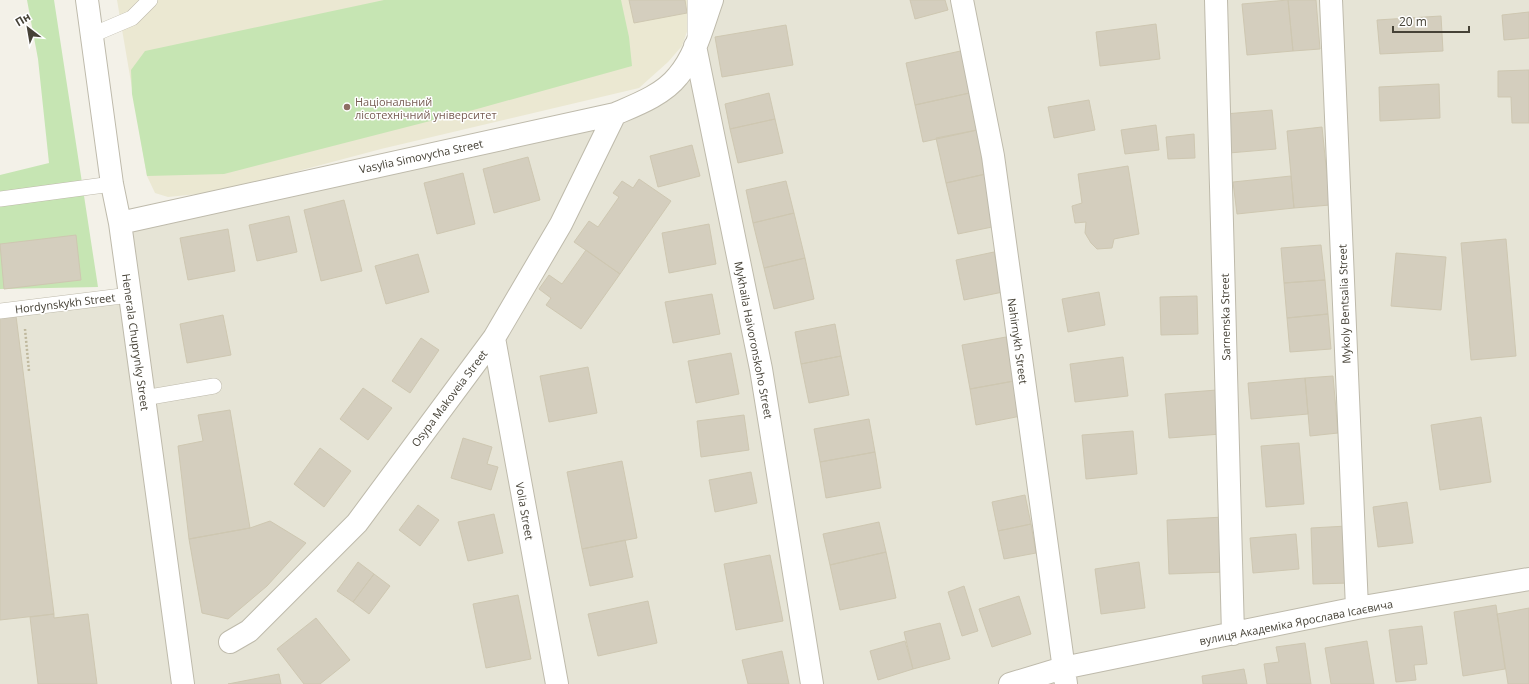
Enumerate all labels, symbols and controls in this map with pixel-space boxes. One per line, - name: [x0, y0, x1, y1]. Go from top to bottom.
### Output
- north arrow: [8, 8, 48, 48]
- scale bar: [1393, 8, 1469, 34]
- text: Пн: [12, 9, 33, 29]
- text: 20 m: [1399, 13, 1427, 30]
- place label: Національний лісотехнічний університет: [355, 94, 497, 122]
- marker: Національний лісотехнічний університет: [342, 102, 352, 112]
- street label: Vasylia Simovycha Street: [358, 136, 484, 176]
- street label: Mykoly Bentsalia Street: [1334, 244, 1354, 364]
- street label: Mykhaila Haivoronskoho Street: [731, 260, 777, 420]
- street label: Henerala Chuprynky Street: [119, 272, 153, 412]
- street label: Sarnenska Street: [1217, 273, 1233, 361]
- street label: Hordynskykh Street: [14, 289, 116, 317]
- street label: Nahirnykh Street: [1005, 297, 1031, 385]
- street label: Osypa Makoveia Street: [408, 346, 490, 449]
- street label: Volia Street: [513, 481, 537, 541]
- street label: вулиця Академіка Ярослава Ісаєвича: [1198, 596, 1394, 648]

